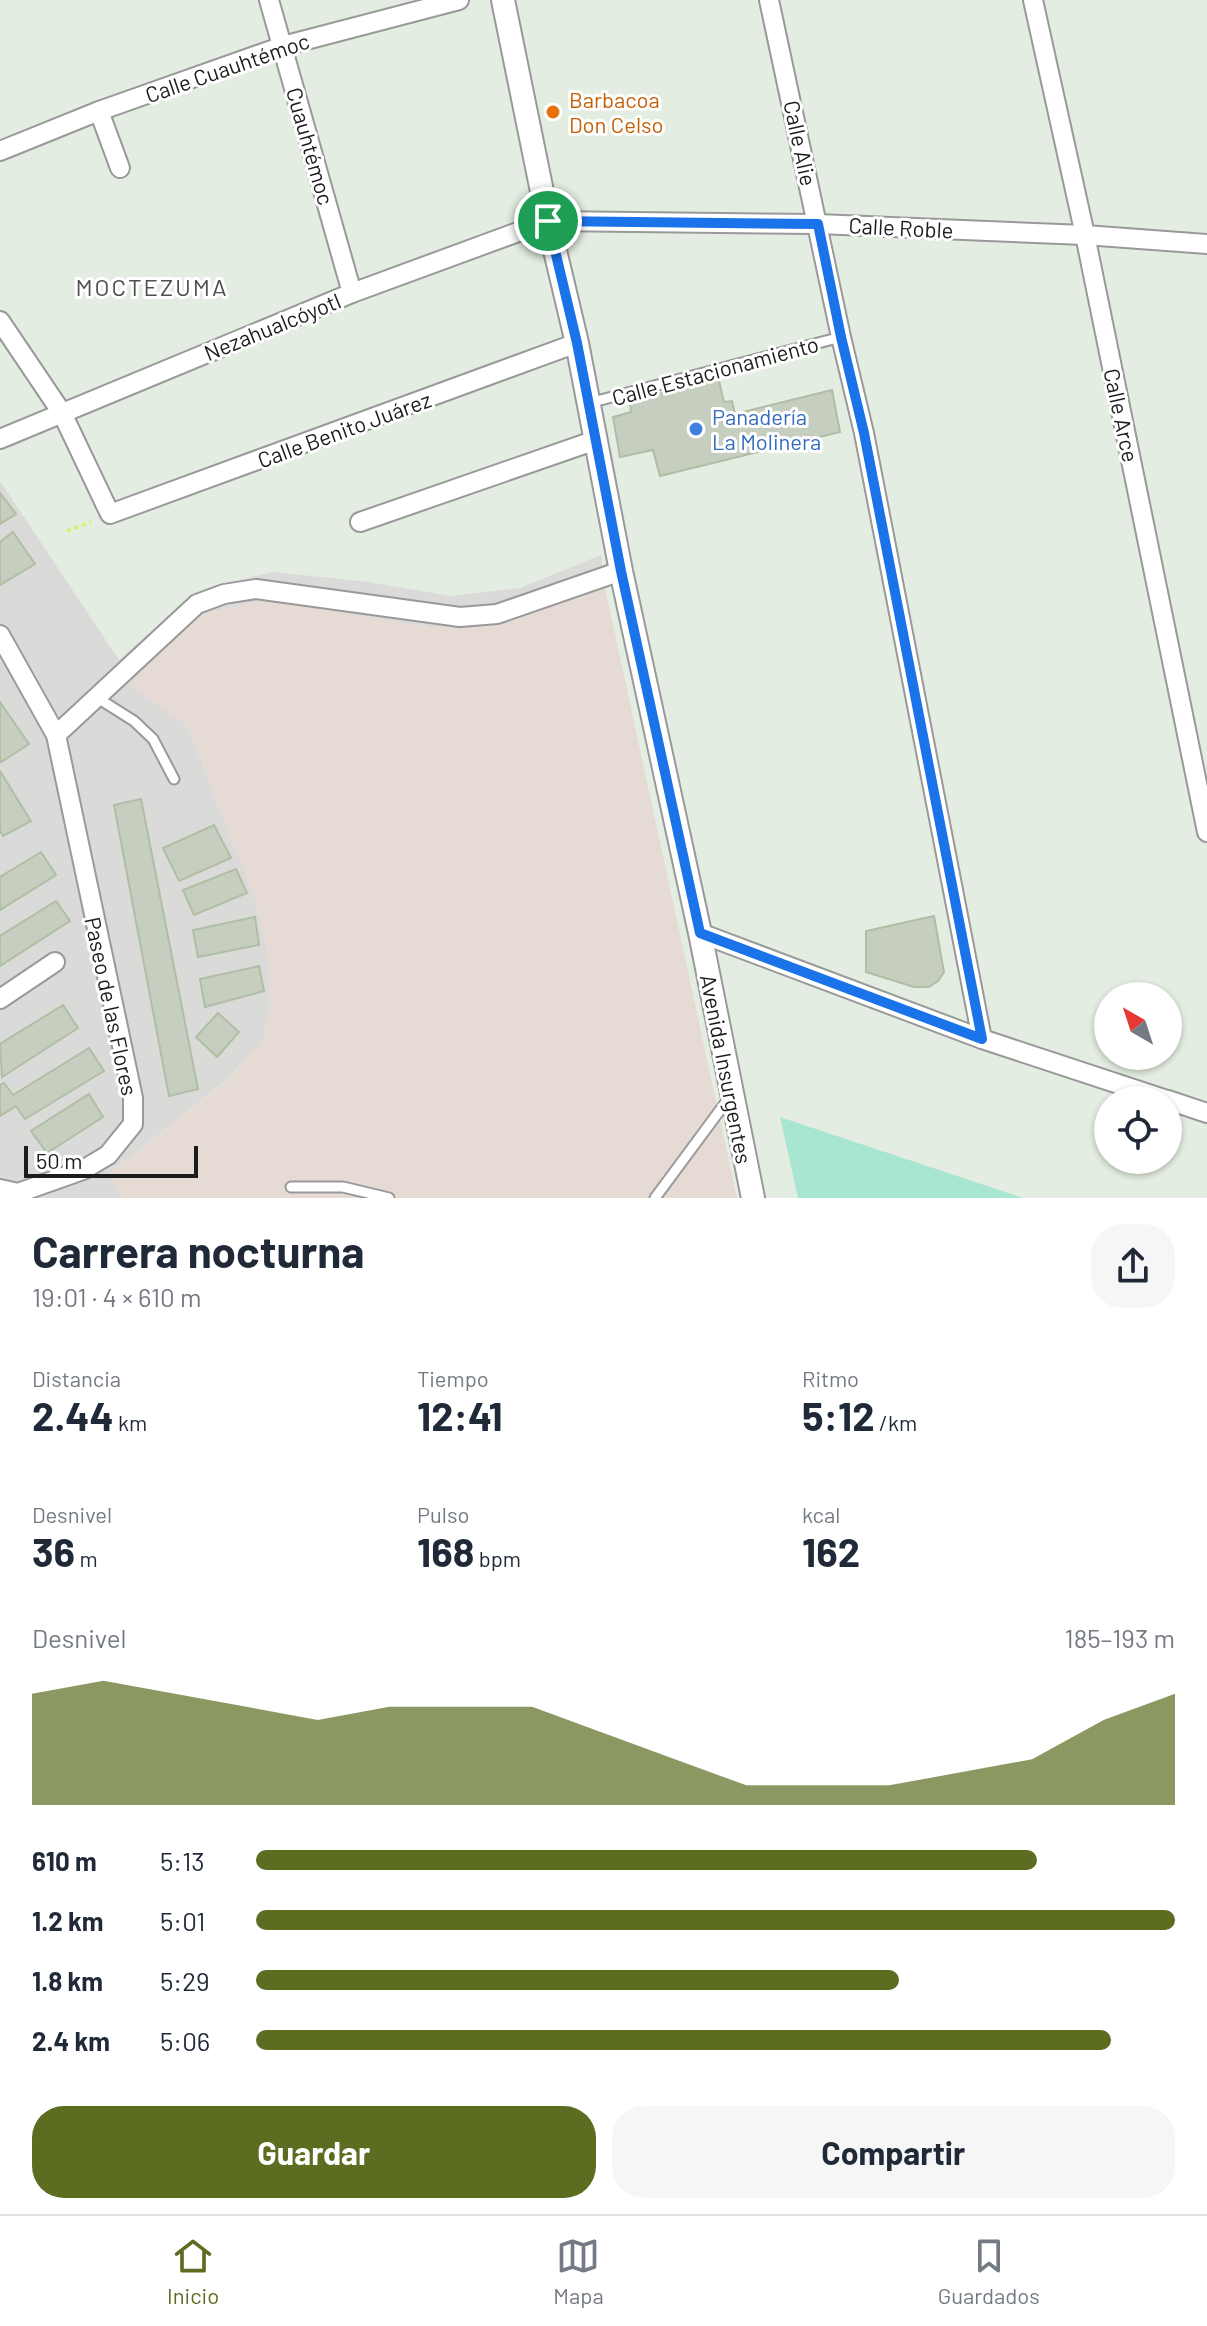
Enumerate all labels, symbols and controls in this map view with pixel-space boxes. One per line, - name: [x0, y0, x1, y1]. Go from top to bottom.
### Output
- street label: Calle Cuauhtémoc: [142, 27, 312, 107]
- street label: Cuauhtémoc: [282, 84, 340, 208]
- place label: Barbacoa Don Celso: [569, 86, 664, 137]
- street label: Calle Alie: [779, 98, 823, 188]
- marker: Barbacoa Don Celso: [544, 103, 562, 121]
- pin: [514, 187, 582, 255]
- icon: arrive: [526, 199, 570, 243]
- street label: Calle Roble: [848, 211, 954, 243]
- district label: MOCTEZUMA: [75, 272, 229, 301]
- street label: Nezahualcóyotl: [200, 287, 344, 365]
- street label: Calle Estacionamiento: [609, 330, 821, 410]
- street label: Calle Arce: [1099, 366, 1145, 464]
- street label: Calle Benito Juárez: [254, 386, 434, 472]
- place label: Panadería La Molinera: [712, 403, 821, 454]
- marker: Panadería La Molinera: [687, 420, 705, 438]
- street label: Paseo de las Flores: [80, 914, 144, 1098]
- street label: Avenida Insurgentes: [696, 972, 758, 1166]
- north arrow: [1094, 982, 1182, 1070]
- map controls: [1094, 982, 1182, 1174]
- button: locate: [1094, 1086, 1182, 1174]
- scale bar: [24, 1142, 198, 1178]
- text: 50 m: [36, 1147, 82, 1173]
- text: Carrera nocturna: [32, 1224, 365, 1277]
- button: share: [1091, 1224, 1175, 1308]
- text: 19:01 · 4 × 610 m: [32, 1281, 202, 1312]
- text: Distancia: [32, 1365, 121, 1391]
- text: Tiempo: [417, 1365, 489, 1391]
- text: Ritmo: [802, 1365, 859, 1391]
- text: 2.44: [32, 1391, 114, 1439]
- text: 12:41: [417, 1391, 503, 1439]
- text: 5:12: [802, 1391, 875, 1439]
- text: km: [114, 1409, 147, 1435]
- text: /km: [875, 1409, 917, 1435]
- text: Desnivel: [32, 1501, 112, 1527]
- text: Pulso: [417, 1501, 469, 1527]
- text: kcal: [802, 1501, 840, 1527]
- text: 36: [32, 1527, 75, 1575]
- text: 168: [417, 1527, 474, 1575]
- text: 162: [802, 1527, 860, 1575]
- text: m: [75, 1545, 98, 1571]
- text: bpm: [474, 1545, 521, 1571]
- text: Desnivel: [32, 1622, 127, 1653]
- text: 185–193 m: [1065, 1622, 1175, 1653]
- text: 610 m: [32, 1845, 97, 1876]
- text: 5:13: [160, 1845, 205, 1876]
- text: 1.2 km: [32, 1905, 104, 1936]
- text: 5:01: [160, 1905, 205, 1936]
- text: 1.8 km: [32, 1965, 103, 1996]
- text: 5:29: [160, 1965, 210, 1996]
- text: 2.4 km: [32, 2025, 110, 2056]
- text: 5:06: [160, 2025, 210, 2056]
- button: Guardar: [32, 2106, 596, 2198]
- button: Compartir: [612, 2106, 1175, 2198]
- tab: Inicio: [167, 2234, 219, 2308]
- tab: Mapa: [553, 2234, 604, 2308]
- tab: Guardados: [938, 2234, 1040, 2308]

